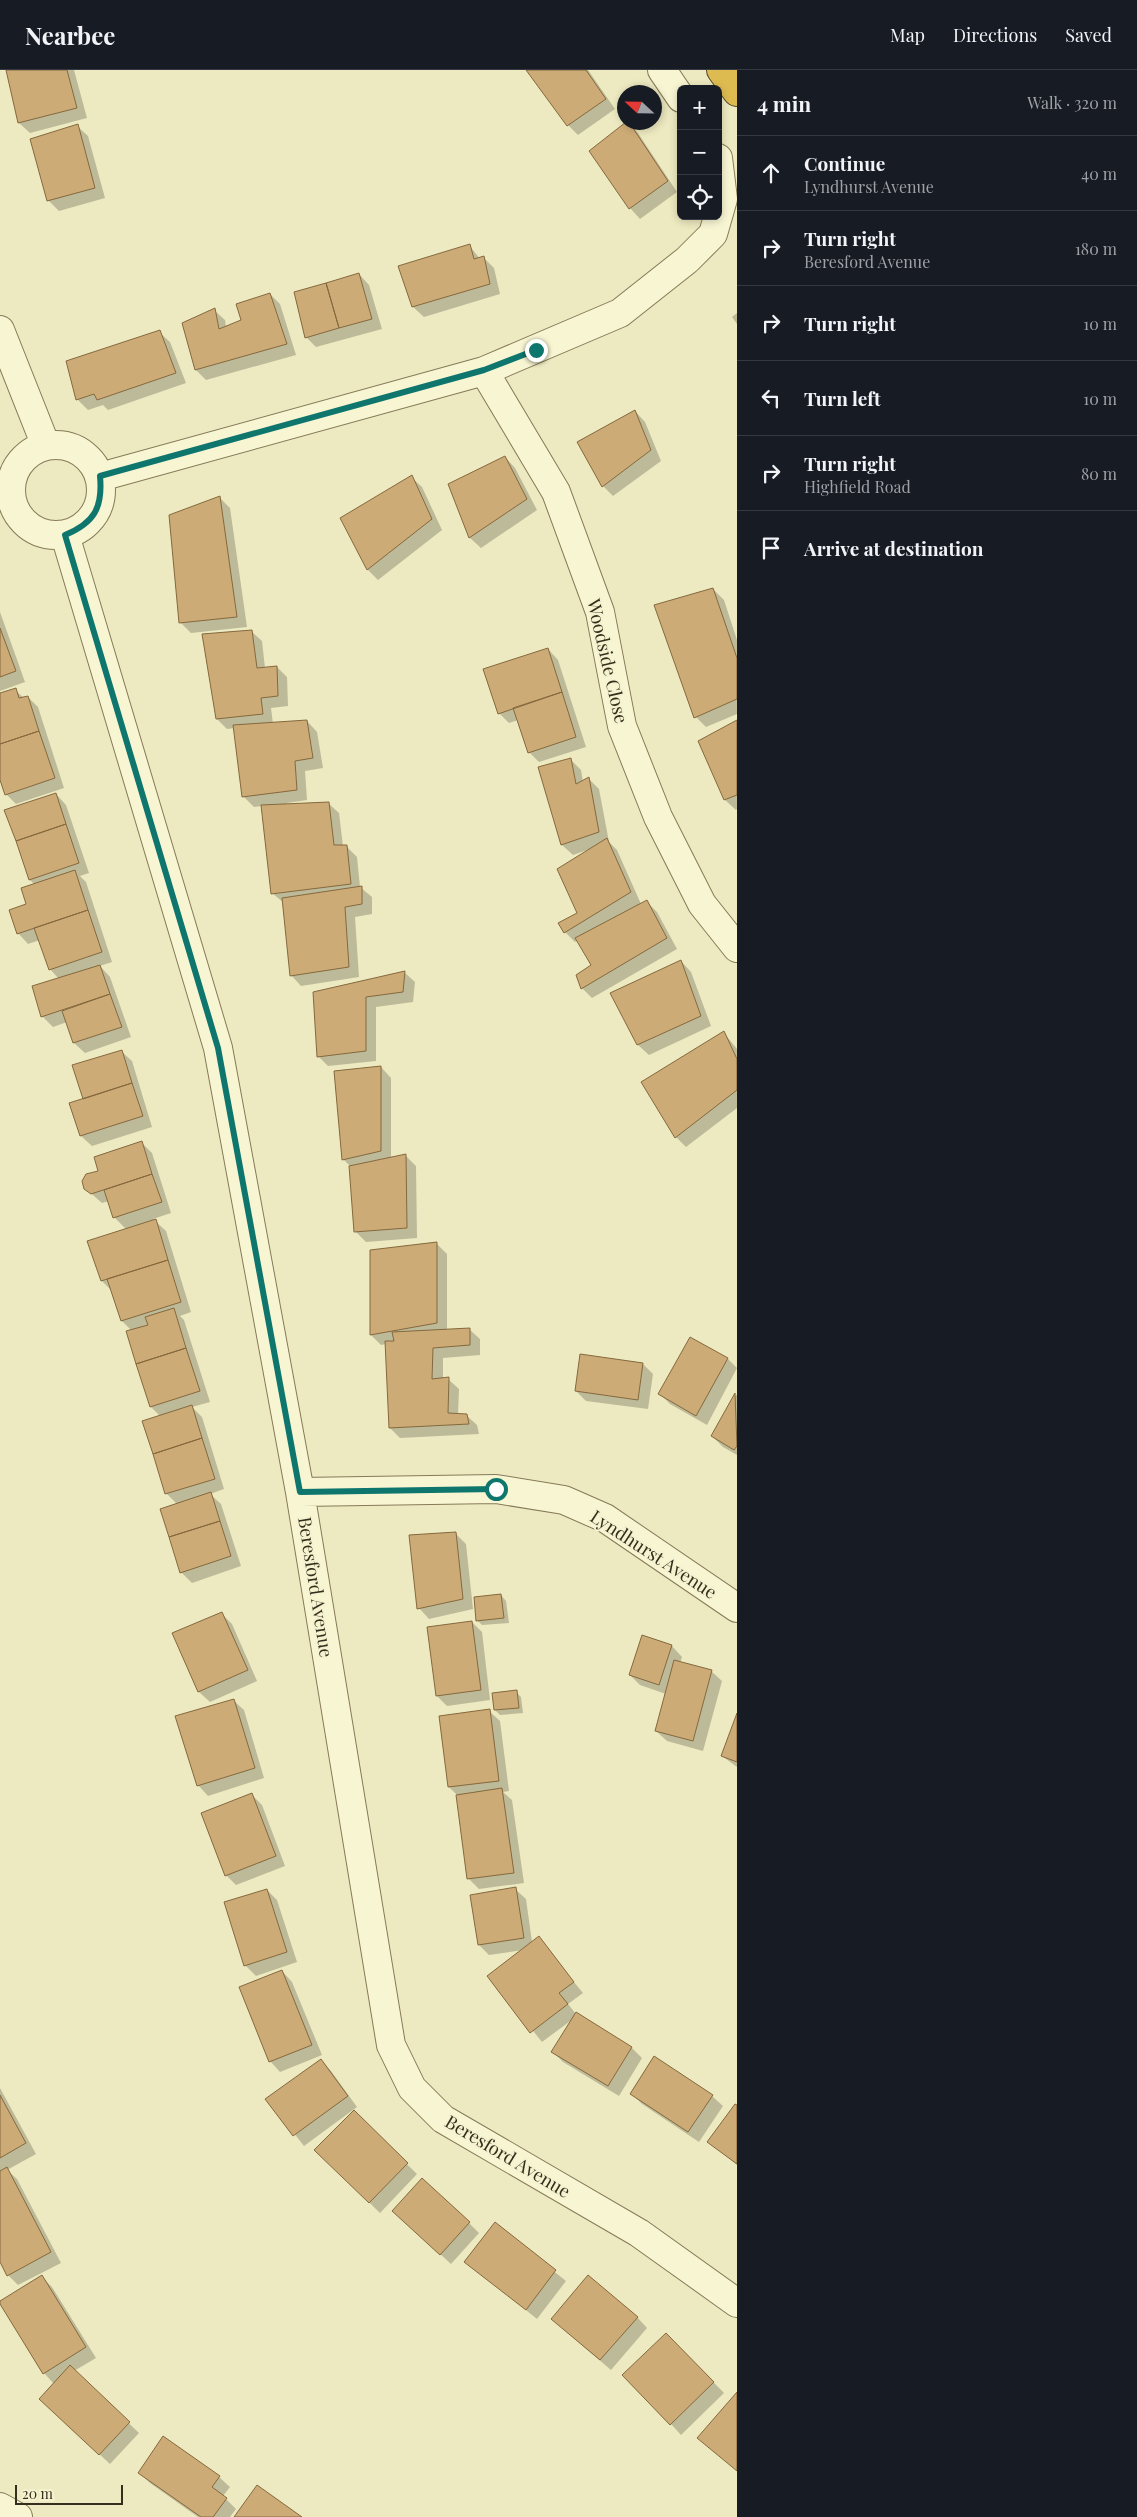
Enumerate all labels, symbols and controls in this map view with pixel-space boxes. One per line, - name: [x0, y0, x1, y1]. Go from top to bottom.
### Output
- text: Nearbee: [25, 19, 115, 51]
- text: Map: [890, 23, 925, 47]
- text: Directions: [953, 23, 1037, 47]
- text: Saved: [1065, 23, 1112, 47]
- north arrow: [617, 85, 662, 130]
- map controls: [677, 85, 722, 220]
- button: +: [677, 85, 722, 130]
- text: 4 min: [757, 89, 811, 117]
- text: Walk · 320 m: [1027, 92, 1117, 113]
- button: −: [677, 130, 722, 175]
- text: Continue: [804, 150, 885, 176]
- icon: ahead: [757, 159, 785, 187]
- text: 40 m: [1081, 163, 1117, 184]
- button: locate: [677, 175, 722, 220]
- text: Lyndhurst Avenue: [804, 176, 934, 197]
- text: Turn right: [804, 225, 896, 251]
- icon: right: [757, 234, 785, 262]
- text: 180 m: [1075, 238, 1117, 259]
- text: Beresford Avenue: [804, 251, 930, 272]
- icon: right: [757, 309, 785, 337]
- text: Turn right: [804, 310, 896, 336]
- text: 10 m: [1083, 313, 1117, 334]
- route end: [525, 339, 548, 362]
- icon: left: [757, 384, 785, 412]
- text: Turn left: [804, 385, 881, 411]
- text: 10 m: [1083, 388, 1117, 409]
- text: Turn right: [804, 450, 896, 476]
- icon: right: [757, 459, 785, 487]
- text: 80 m: [1081, 463, 1117, 484]
- text: Highfield Road: [804, 476, 911, 497]
- icon: arrive: [757, 534, 785, 562]
- text: Arrive at destination: [804, 535, 984, 561]
- street label: Woodside Close: [582, 595, 634, 726]
- route start: [485, 1478, 508, 1501]
- street label: Lyndhurst Avenue: [586, 1504, 722, 1604]
- street label: Beresford Avenue: [293, 1515, 339, 1659]
- street label: Beresford Avenue: [441, 2109, 575, 2203]
- scale bar: [15, 2482, 122, 2505]
- text: 20 m: [22, 2484, 53, 2503]

